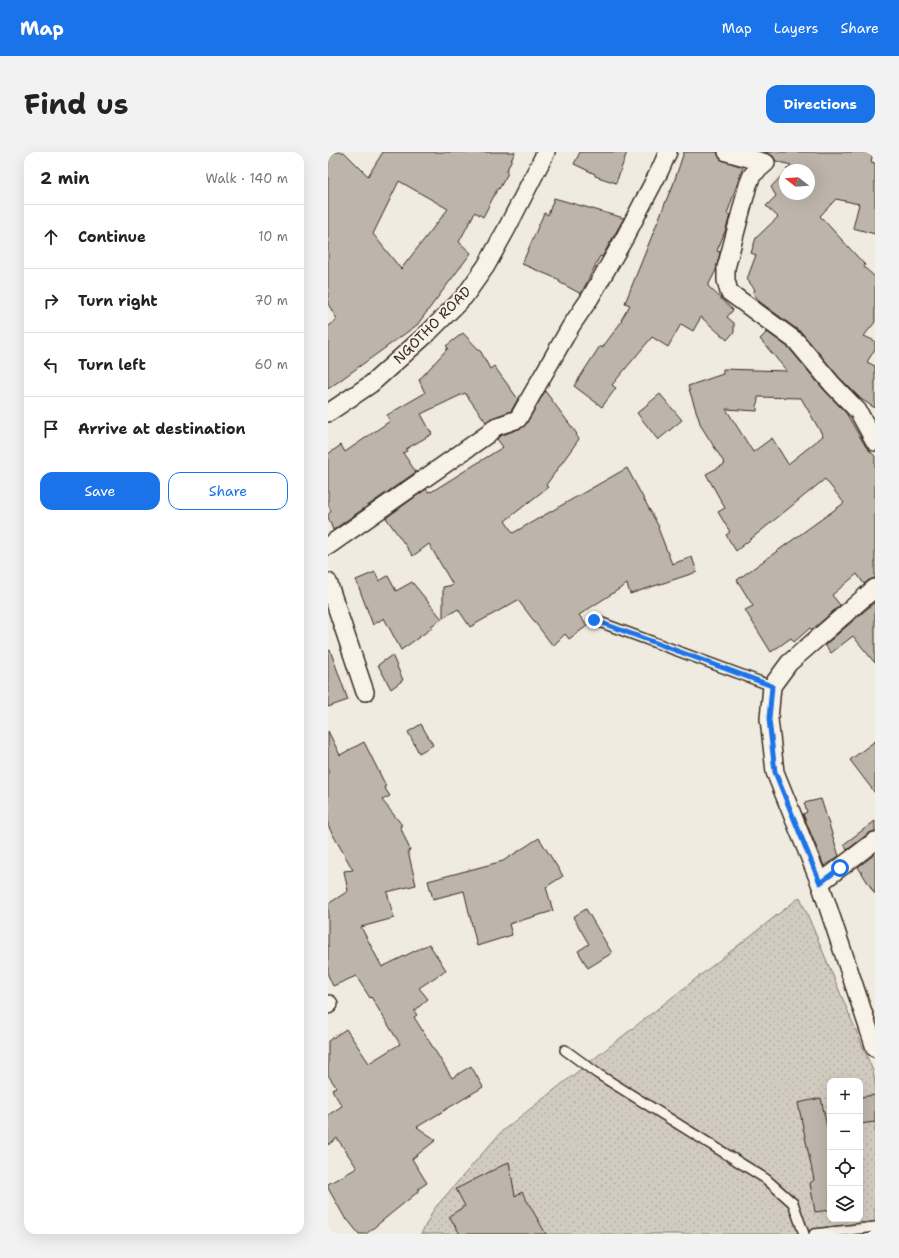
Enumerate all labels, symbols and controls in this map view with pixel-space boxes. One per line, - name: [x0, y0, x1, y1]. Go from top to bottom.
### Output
- text: Map: [20, 16, 64, 41]
- text: Map: [722, 19, 752, 37]
- text: Layers: [774, 19, 818, 37]
- text: Share: [840, 19, 879, 37]
- text: Find us: [24, 85, 129, 123]
- button: Directions: [766, 85, 875, 123]
- north arrow: [779, 164, 815, 200]
- text: 2 min: [40, 167, 90, 189]
- text: Walk · 140 m: [205, 170, 288, 187]
- icon: ahead: [40, 226, 62, 248]
- text: Continue: [78, 227, 146, 247]
- text: 10 m: [258, 228, 288, 245]
- street label: NGOTHO ROAD: [389, 282, 475, 368]
- icon: right: [40, 290, 62, 312]
- text: Turn right: [78, 291, 158, 311]
- text: 70 m: [254, 292, 288, 309]
- icon: left: [40, 354, 62, 376]
- text: Turn left: [78, 355, 146, 375]
- text: 60 m: [255, 356, 288, 373]
- icon: arrive: [40, 418, 62, 440]
- text: Arrive at destination: [78, 419, 246, 439]
- button: Save: [40, 472, 160, 510]
- button: Share: [168, 472, 288, 510]
- route end: [585, 611, 603, 629]
- route start: [831, 859, 849, 877]
- map controls: [827, 1078, 863, 1222]
- button: +: [827, 1078, 863, 1114]
- button: −: [827, 1114, 863, 1150]
- button: locate: [827, 1150, 863, 1186]
- button: layers: [827, 1186, 863, 1222]

